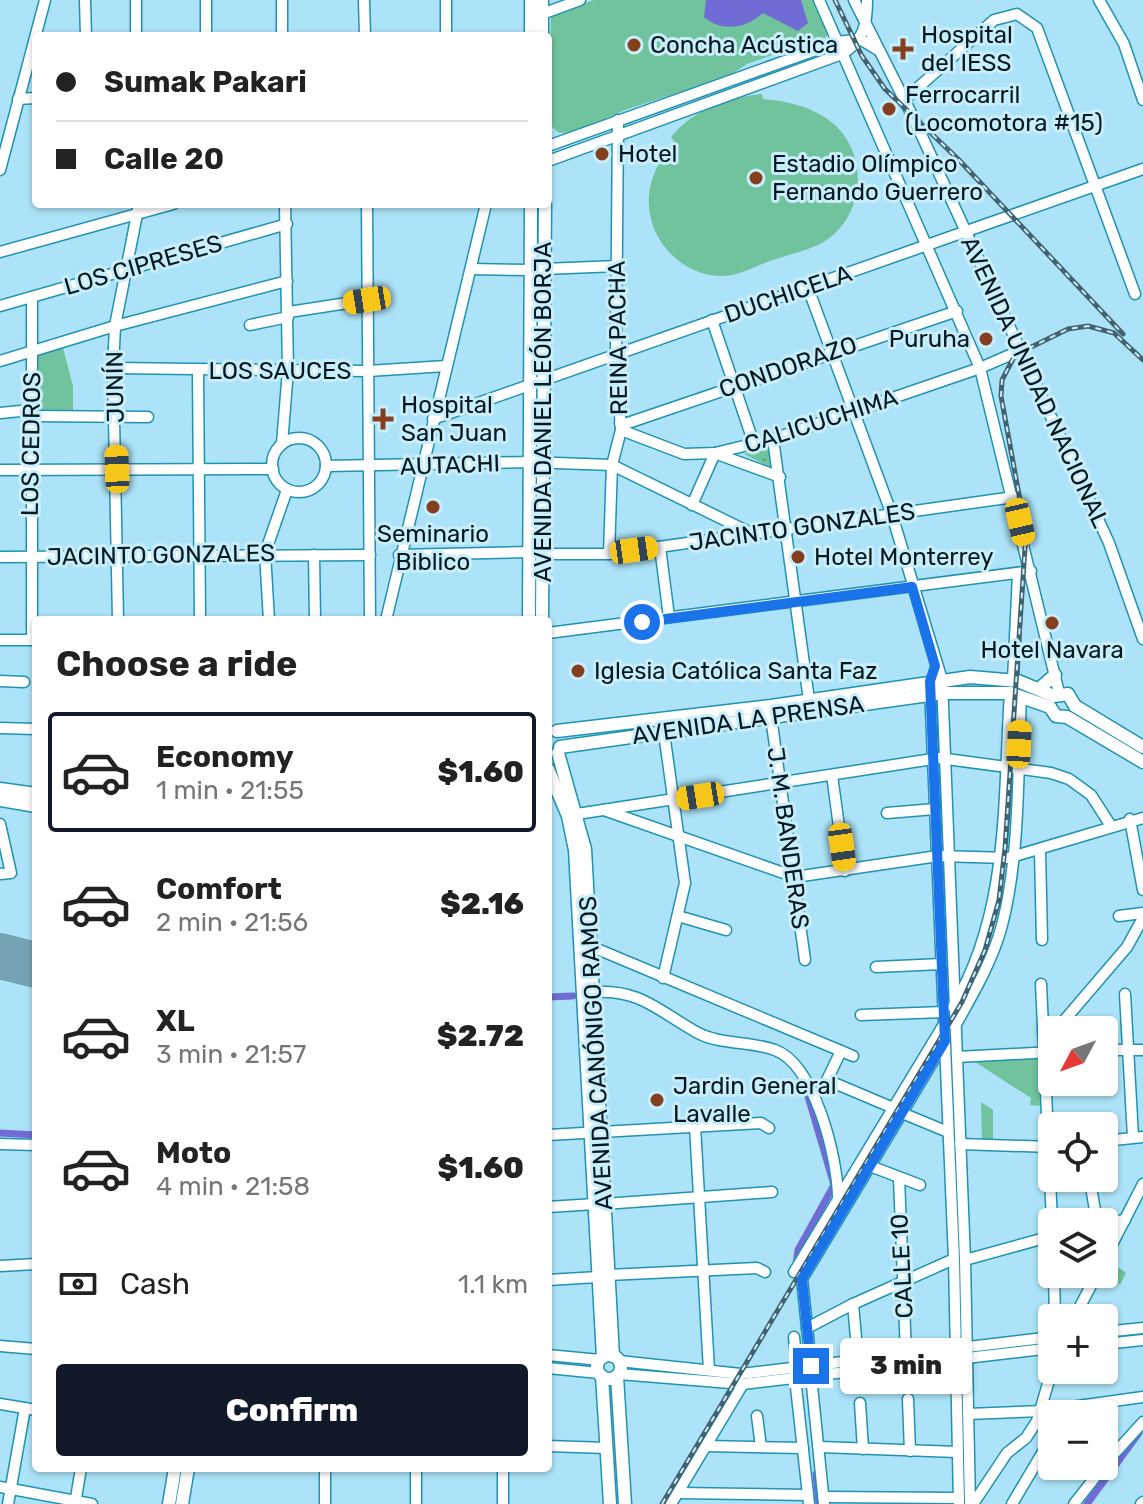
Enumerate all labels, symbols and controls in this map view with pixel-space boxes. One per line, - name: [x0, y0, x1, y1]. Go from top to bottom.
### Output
- place label: Hospital del IESS: [921, 21, 1013, 77]
- place label: Concha Acústica: [650, 31, 838, 59]
- marker: Concha Acústica: [625, 36, 643, 54]
- marker: Hospital del IESS: [892, 38, 914, 60]
- text: Sumak Pakari: [104, 64, 307, 100]
- place label: Ferrocarril (Locomotora #15): [905, 81, 1103, 137]
- marker: Ferrocarril (Locomotora #15): [880, 100, 898, 118]
- place label: Hotel: [618, 140, 677, 168]
- text: Calle 20: [104, 141, 224, 177]
- marker: Hotel: [593, 145, 611, 163]
- place label: Estadio Olímpico Fernando Guerrero: [772, 150, 983, 206]
- marker: Estadio Olímpico Fernando Guerrero: [747, 169, 765, 187]
- street label: LOS CIPRESES: [61, 229, 225, 301]
- street label: AVENIDA UNIDAD NACIONAL: [955, 232, 1115, 533]
- street label: AVENIDA DANIEL LEÓN BORJA: [529, 242, 557, 582]
- street label: DUCHICELA: [720, 259, 856, 329]
- street label: REINA PACHA: [603, 261, 633, 415]
- car: [341, 284, 393, 316]
- place label: Puruha: [889, 325, 970, 353]
- street label: CONDORAZO: [715, 330, 861, 404]
- marker: Puruha: [977, 330, 995, 348]
- street label: JUNÍN: [100, 351, 130, 423]
- street label: LOS SAUCES: [208, 357, 352, 385]
- street label: LOS CEDROS: [16, 372, 46, 516]
- street label: CALICUCHIMA: [741, 383, 901, 459]
- place label: Hospital San Juan: [401, 391, 507, 447]
- marker: Hospital San Juan: [372, 408, 394, 430]
- car: [104, 445, 130, 493]
- street label: AUTACHI: [399, 449, 501, 481]
- car: [1003, 496, 1037, 548]
- street label: JACINTO GONZALES: [687, 497, 917, 557]
- marker: Seminario Biblico: [424, 498, 442, 516]
- place label: Seminario Biblico: [377, 520, 489, 576]
- car: [609, 535, 659, 565]
- street label: JACINTO GONZALES: [47, 539, 275, 571]
- place label: Hotel Monterrey: [814, 543, 994, 571]
- marker: Hotel Monterrey: [789, 548, 807, 566]
- route start: [624, 604, 660, 640]
- marker: Hotel Navara: [1043, 614, 1061, 632]
- place label: Hotel Navara: [980, 636, 1124, 664]
- text: Choose a ride: [56, 642, 297, 685]
- place label: Iglesia Católica Santa Faz: [594, 657, 877, 685]
- marker: Iglesia Católica Santa Faz: [569, 662, 587, 680]
- street label: AVENIDA LA PRENSA: [630, 690, 866, 750]
- car: [1006, 719, 1032, 769]
- icon: car: [60, 736, 132, 808]
- text: Economy: [156, 739, 294, 775]
- street label: J. M. BANDERAS: [761, 745, 815, 931]
- text: $1.60: [438, 754, 524, 790]
- text: 1 min · 21:55: [156, 775, 304, 806]
- car: [674, 780, 726, 812]
- car: [827, 822, 857, 872]
- icon: car: [60, 868, 132, 940]
- text: Comfort: [156, 871, 282, 907]
- text: $2.16: [440, 886, 524, 922]
- street label: AVENIDA CANÓNIGO RAMOS: [574, 895, 618, 1211]
- text: 2 min · 21:56: [156, 907, 308, 938]
- icon: car: [60, 1000, 132, 1072]
- text: XL: [156, 1003, 195, 1039]
- north arrow: [1038, 1016, 1118, 1096]
- map controls: [1038, 1016, 1118, 1480]
- text: $2.72: [437, 1018, 524, 1054]
- text: 3 min · 21:57: [156, 1039, 306, 1070]
- place label: Jardin General Lavalle: [673, 1072, 837, 1128]
- marker: Jardin General Lavalle: [648, 1091, 666, 1109]
- button: locate: [1038, 1112, 1118, 1192]
- icon: car: [60, 1132, 132, 1204]
- text: Moto: [156, 1135, 231, 1171]
- text: $1.60: [438, 1150, 524, 1186]
- text: 4 min · 21:58: [156, 1171, 310, 1202]
- button: layers: [1038, 1208, 1118, 1288]
- street label: CALLE 10: [885, 1213, 919, 1319]
- icon: cash: [56, 1262, 100, 1306]
- text: Cash: [120, 1266, 190, 1302]
- text: 1.1 km: [458, 1269, 528, 1300]
- button: +: [1038, 1304, 1118, 1384]
- callout: 3 min: [839, 1338, 971, 1394]
- route end: [793, 1348, 829, 1384]
- text: 3 min: [870, 1350, 942, 1381]
- button: Confirm: [56, 1364, 528, 1456]
- button: −: [1038, 1400, 1118, 1480]

